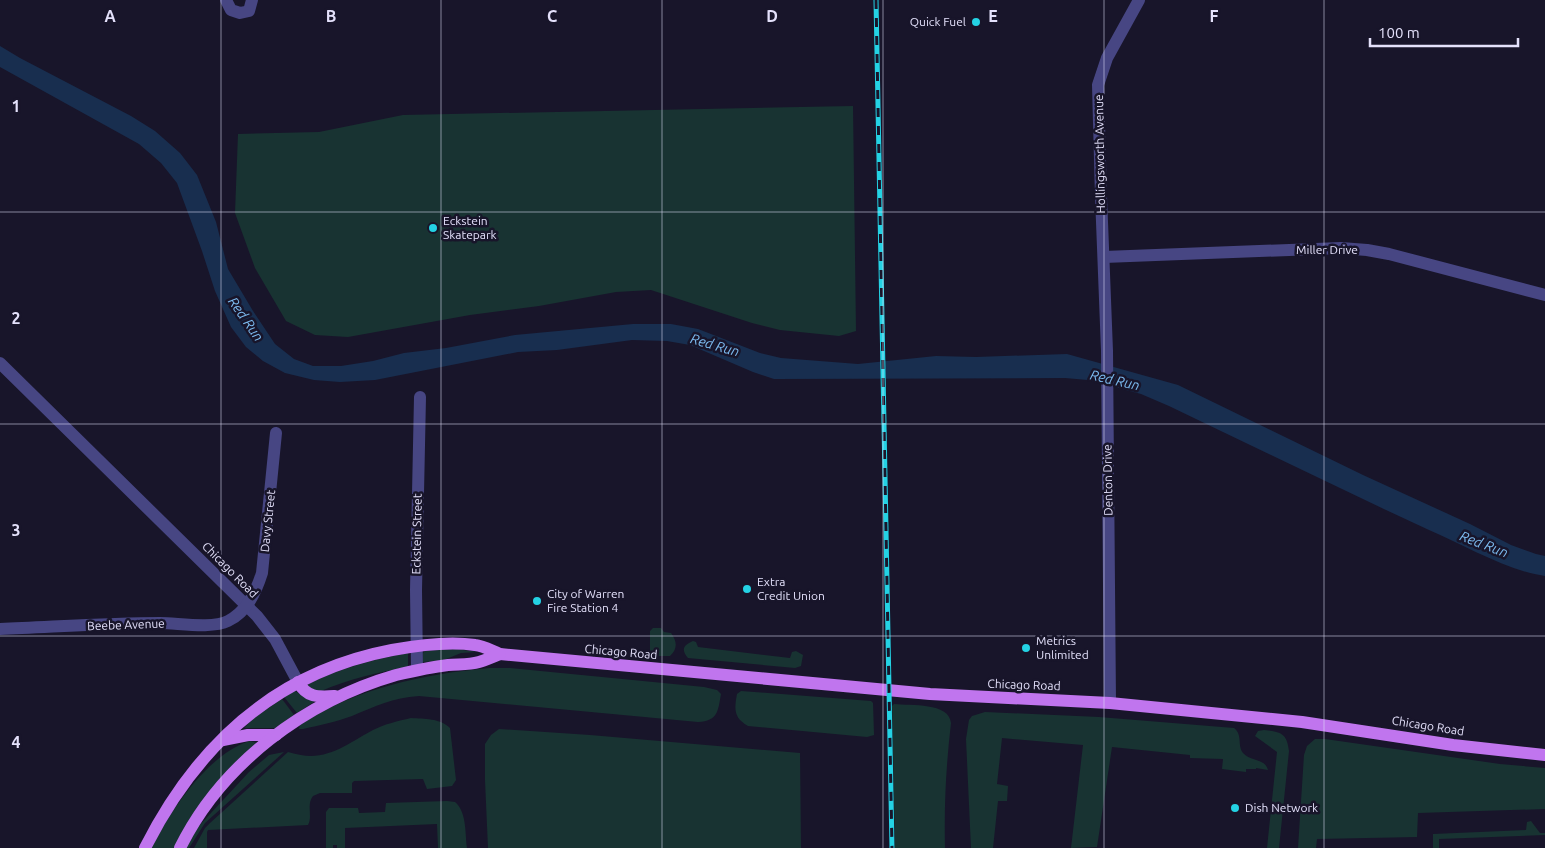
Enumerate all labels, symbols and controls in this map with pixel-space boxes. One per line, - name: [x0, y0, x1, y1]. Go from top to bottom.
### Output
- text: A: [104, 7, 116, 25]
- text: B: [326, 7, 336, 25]
- text: C: [547, 7, 557, 25]
- text: D: [766, 7, 778, 25]
- text: E: [988, 7, 998, 25]
- text: F: [1210, 7, 1219, 25]
- place label: Quick Fuel: [910, 15, 966, 28]
- scale bar: [1370, 15, 1518, 47]
- marker: Quick Fuel: [970, 16, 982, 28]
- text: 100 m: [1378, 24, 1420, 41]
- street label: Hollingsworth Avenue: [1092, 94, 1107, 214]
- text: 1: [11, 97, 21, 115]
- place label: Eckstein Skatepark: [443, 214, 497, 241]
- marker: Eckstein Skatepark: [427, 222, 439, 234]
- street label: Miller Drive: [1296, 243, 1358, 256]
- water label: Red Run: [225, 294, 267, 344]
- text: 2: [11, 309, 21, 327]
- water label: Red Run: [689, 330, 741, 360]
- water label: Red Run: [1089, 367, 1141, 393]
- street label: Denton Drive: [1100, 444, 1115, 516]
- street label: Davy Street: [258, 489, 277, 553]
- street label: Eckstein Street: [409, 493, 424, 575]
- text: 3: [11, 521, 21, 539]
- water label: Red Run: [1458, 528, 1510, 560]
- street label: Chicago Road: [200, 539, 261, 600]
- place label: Extra Credit Union: [757, 575, 825, 602]
- marker: Extra Credit Union: [741, 583, 753, 595]
- place label: City of Warren Fire Station 4: [547, 587, 624, 614]
- marker: City of Warren Fire Station 4: [531, 595, 543, 607]
- street label: Beebe Avenue: [87, 617, 165, 632]
- place label: Metrics Unlimited: [1036, 634, 1089, 661]
- street label: Chicago Road: [584, 642, 658, 661]
- marker: Metrics Unlimited: [1020, 642, 1032, 654]
- street label: Chicago Road: [987, 677, 1061, 692]
- street label: Chicago Road: [1391, 713, 1465, 738]
- text: 4: [11, 733, 21, 751]
- place label: Dish Network: [1245, 801, 1318, 814]
- marker: Dish Network: [1229, 802, 1241, 814]

